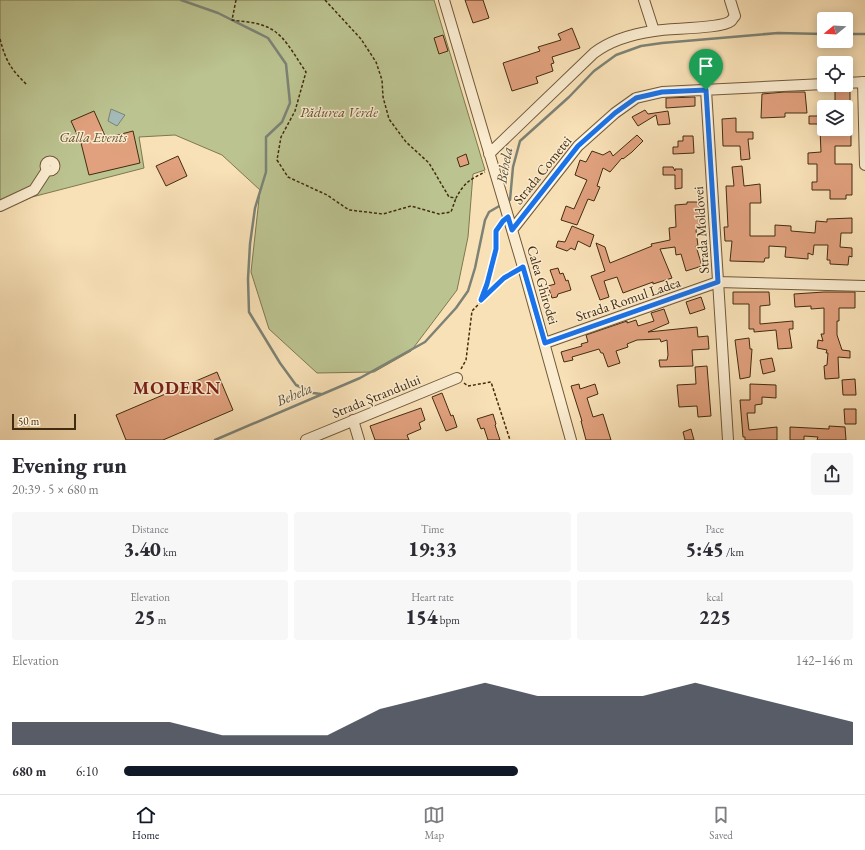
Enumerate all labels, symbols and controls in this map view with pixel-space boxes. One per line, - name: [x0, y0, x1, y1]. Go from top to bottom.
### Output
- north arrow: [817, 12, 853, 48]
- map controls: [817, 12, 853, 136]
- pin: [689, 49, 723, 90]
- icon: arrive: [695, 55, 717, 77]
- button: locate: [817, 56, 853, 92]
- button: layers: [817, 100, 853, 136]
- park label: Pădurea Verde: [300, 103, 378, 121]
- park label: Galla Events: [59, 128, 127, 146]
- street label: Strada Cometei: [509, 132, 576, 208]
- water label: Behela: [491, 145, 517, 186]
- street label: Strada Moldovei: [689, 185, 713, 274]
- street label: Calea Ghirodei: [523, 244, 563, 327]
- street label: Strada Romul Ladea: [573, 272, 683, 325]
- street label: Strada Ștrandului: [329, 370, 423, 422]
- district label: MODERN: [133, 376, 221, 399]
- water label: Behela: [272, 378, 315, 410]
- scale bar: [12, 412, 76, 431]
- text: 50 m: [18, 414, 39, 428]
- text: Evening run: [12, 451, 127, 480]
- button: share: [811, 453, 853, 495]
- text: 20:39 · 5 × 680 m: [12, 481, 99, 498]
- text: Distance: [132, 522, 169, 536]
- text: Time: [421, 522, 444, 536]
- text: Pace: [706, 522, 724, 536]
- text: 3.40: [123, 536, 161, 562]
- text: 19:33: [408, 536, 457, 562]
- text: 5:45: [686, 536, 724, 562]
- text: km: [161, 545, 177, 559]
- text: /km: [724, 545, 744, 559]
- text: Elevation: [130, 590, 170, 604]
- text: Heart rate: [411, 590, 454, 604]
- text: kcal: [707, 590, 723, 604]
- text: 25: [134, 604, 156, 630]
- text: 154: [405, 604, 438, 630]
- text: 225: [699, 604, 731, 630]
- text: m: [156, 613, 166, 627]
- text: bpm: [438, 613, 460, 627]
- text: Elevation: [12, 652, 59, 669]
- text: 142–146 m: [796, 652, 853, 669]
- text: 680 m: [12, 763, 46, 780]
- text: 6:10: [76, 763, 98, 780]
- tab: Home: [132, 804, 159, 842]
- tab: Map: [423, 804, 445, 842]
- tab: Saved: [709, 804, 733, 842]

